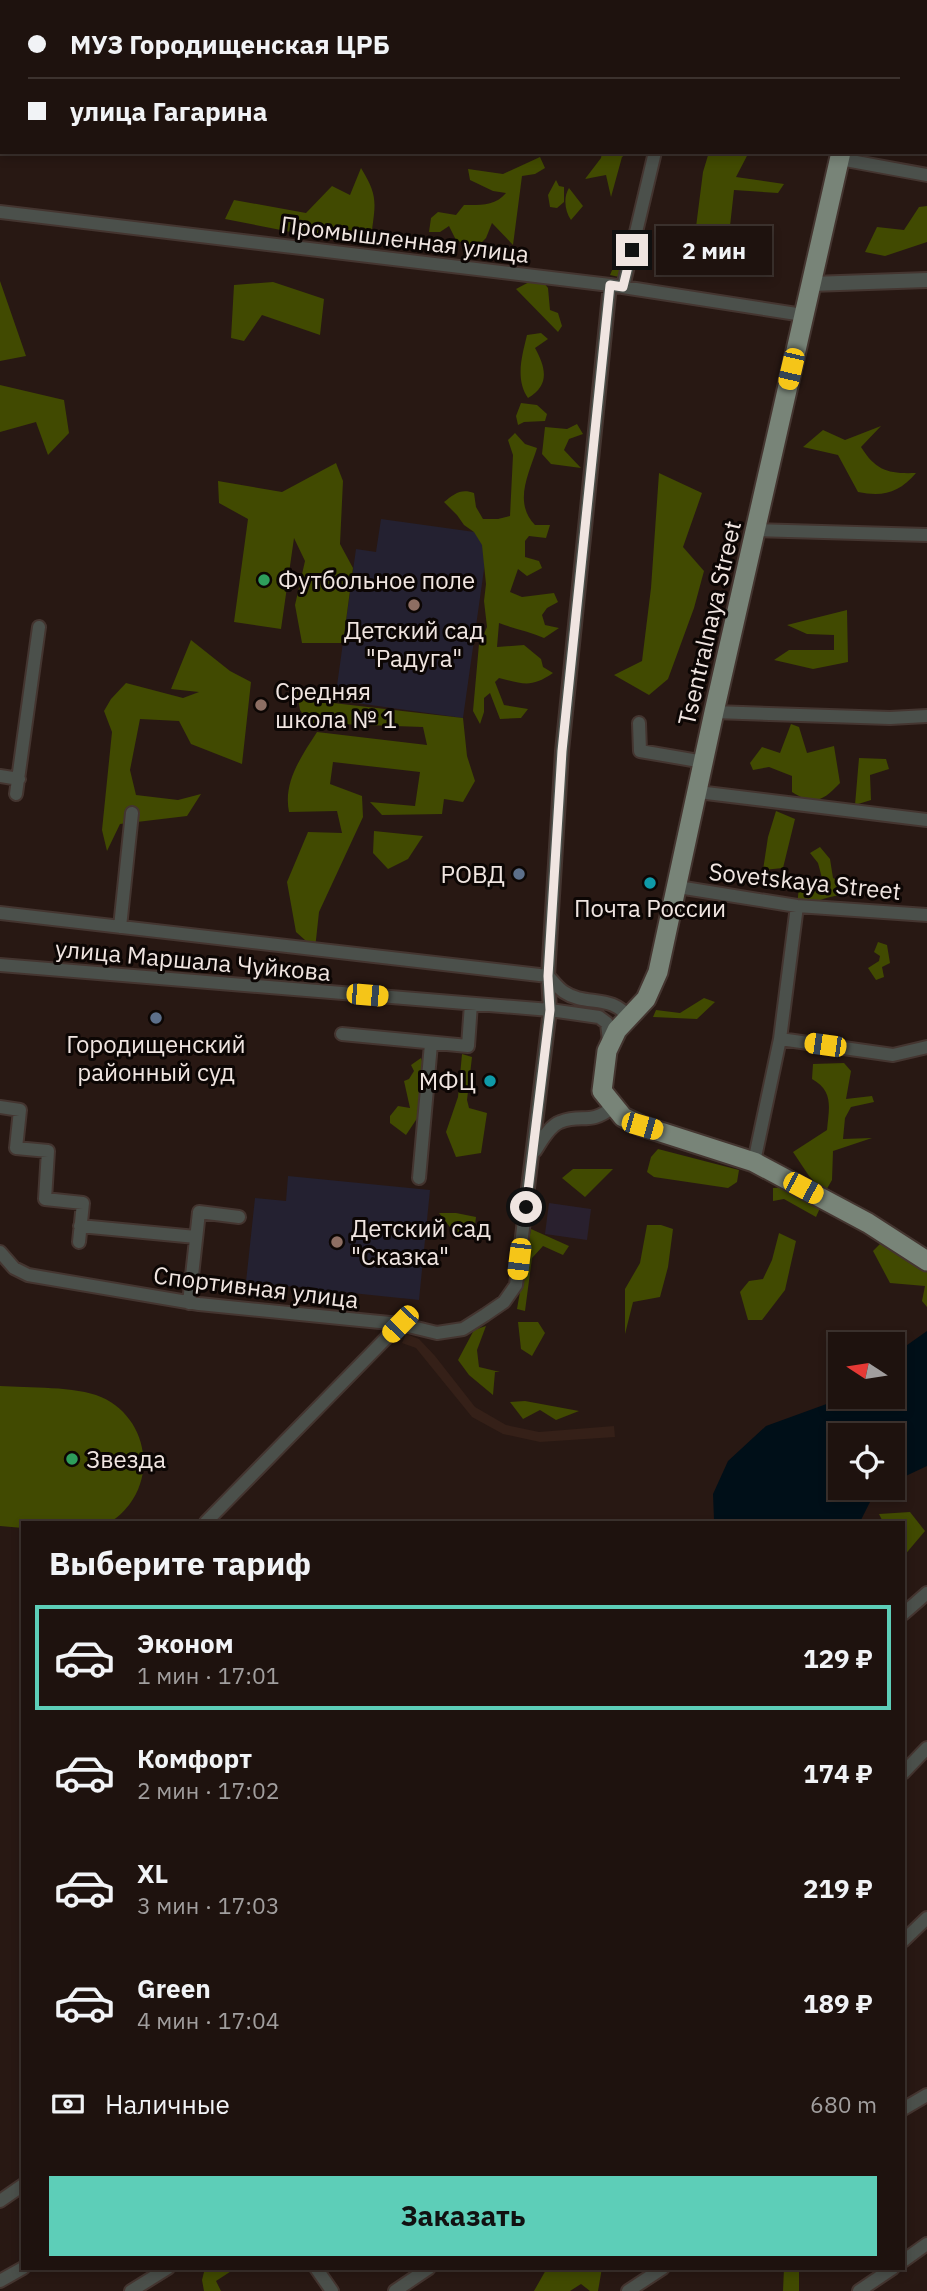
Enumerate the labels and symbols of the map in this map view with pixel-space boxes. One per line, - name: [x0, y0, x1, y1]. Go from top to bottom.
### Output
- street label: Промышленная улица: [279, 208, 531, 270]
- callout: 2 мин: [656, 226, 772, 274]
- route end: [616, 234, 648, 266]
- car: [777, 346, 806, 392]
- street label: Tsentralnaya Street: [670, 517, 748, 729]
- place label: Футбольное поле: [278, 564, 475, 596]
- marker: Футбольное поле: [256, 572, 272, 588]
- marker: Детский сад "Радуга": [406, 597, 422, 613]
- place label: Детский сад "Радуга": [344, 614, 484, 674]
- place label: Средняя школа № 1: [275, 675, 397, 735]
- marker: Средняя школа № 1: [253, 697, 269, 713]
- street label: Sovetskaya Street: [707, 855, 903, 907]
- place label: РОВД: [440, 858, 505, 890]
- marker: РОВД: [511, 866, 527, 882]
- marker: Почта России: [642, 875, 658, 891]
- place label: Почта России: [574, 892, 726, 924]
- street label: улица Маршала Чуйкова: [54, 932, 332, 988]
- car: [346, 983, 389, 1007]
- marker: Городищенский районный суд: [148, 1010, 164, 1026]
- place label: Городищенский районный суд: [66, 1028, 246, 1088]
- car: [803, 1032, 848, 1058]
- place label: МФЦ: [419, 1065, 476, 1097]
- marker: МФЦ: [482, 1073, 498, 1089]
- car: [619, 1110, 666, 1142]
- car: [780, 1169, 827, 1207]
- route start: [510, 1191, 542, 1223]
- place label: Детский сад "Сказка": [351, 1212, 491, 1272]
- marker: Детский сад "Сказка": [329, 1234, 345, 1250]
- car: [507, 1237, 532, 1281]
- street label: Спортивная улица: [152, 1259, 361, 1315]
- car: [378, 1302, 423, 1346]
- north arrow: [828, 1332, 905, 1409]
- place label: Звезда: [86, 1443, 166, 1475]
- marker: Звезда: [64, 1451, 80, 1467]

